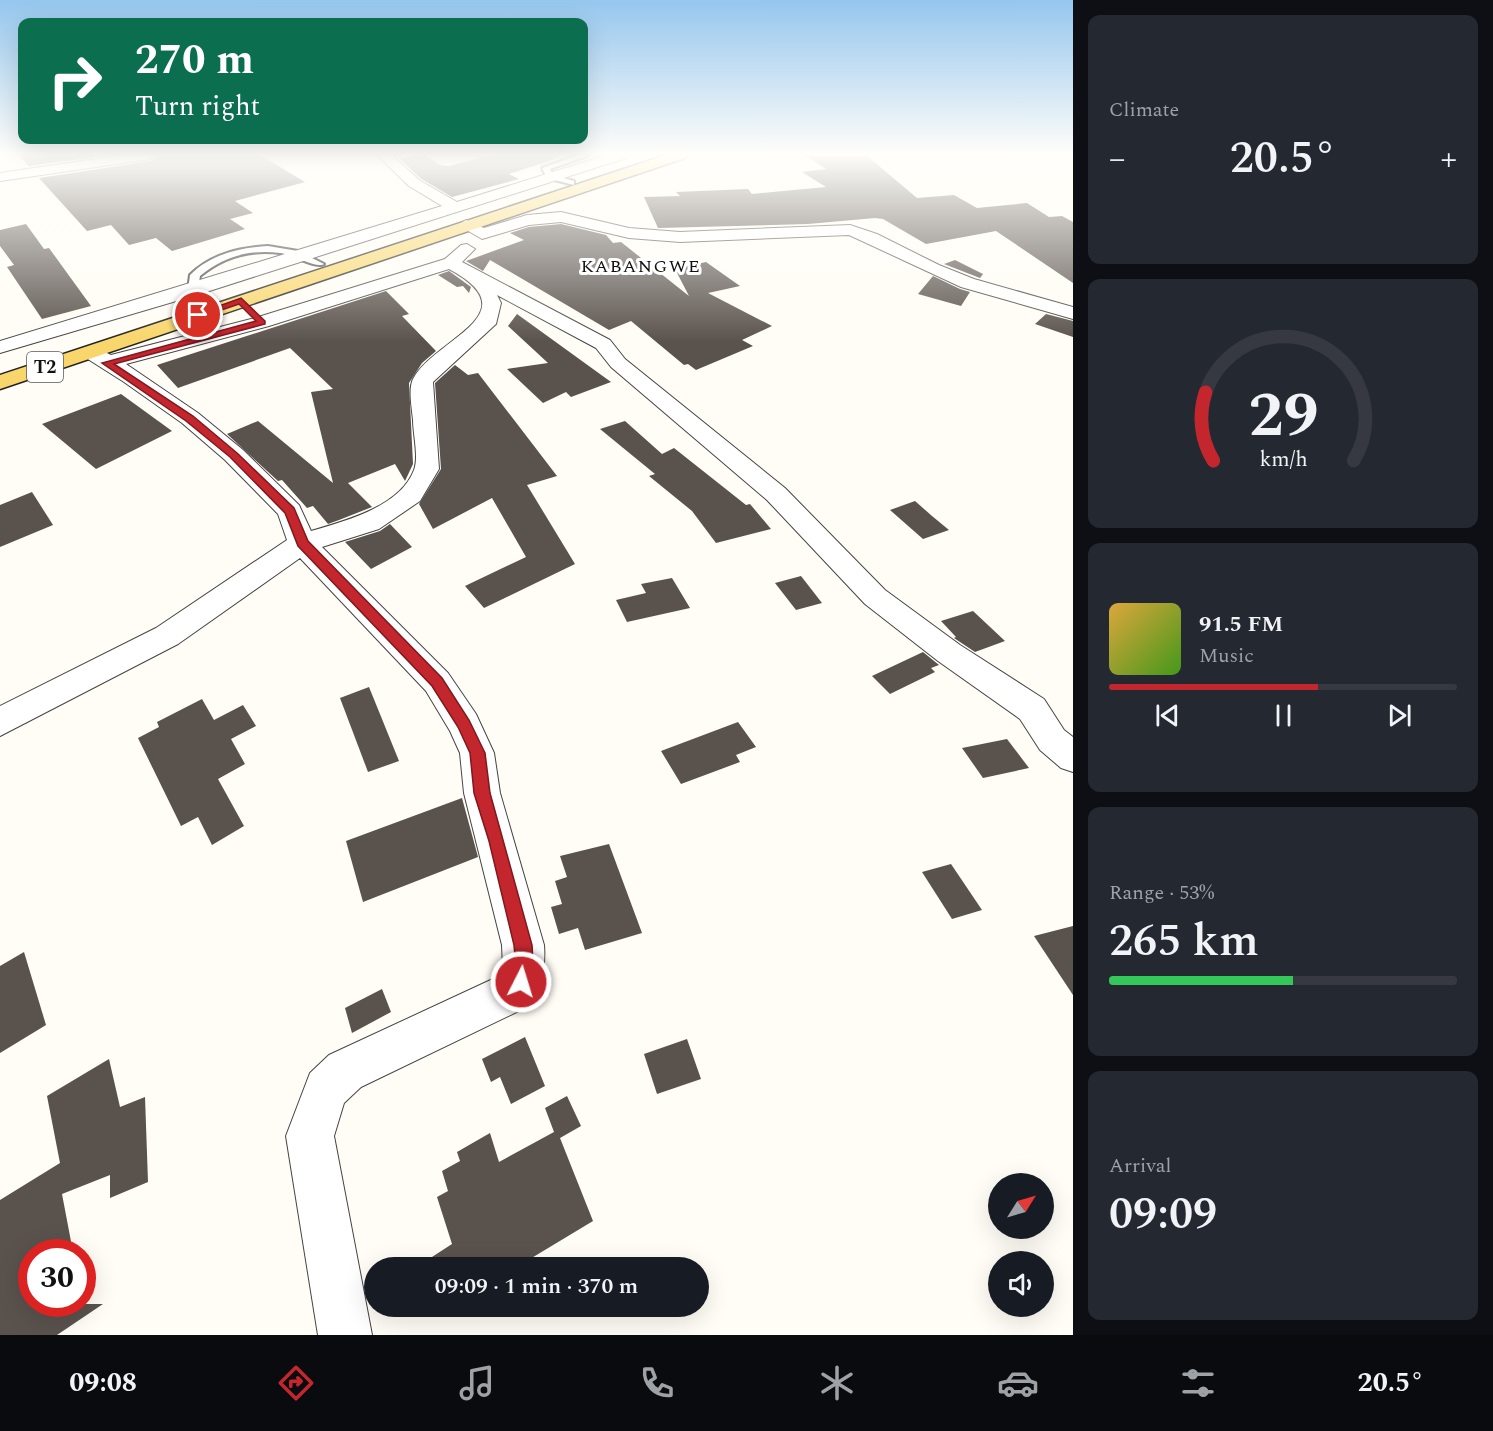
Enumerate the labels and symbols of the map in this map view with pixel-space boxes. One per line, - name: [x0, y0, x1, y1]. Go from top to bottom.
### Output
- district label: KABANGWE: [581, 253, 701, 280]
- pin: [172, 289, 223, 340]
- road number: T2: [27, 352, 63, 382]
- position arrow: [489, 950, 553, 1014]
- north arrow: [988, 1173, 1054, 1239]
- speed limit sign: 30: [18, 1239, 96, 1317]

